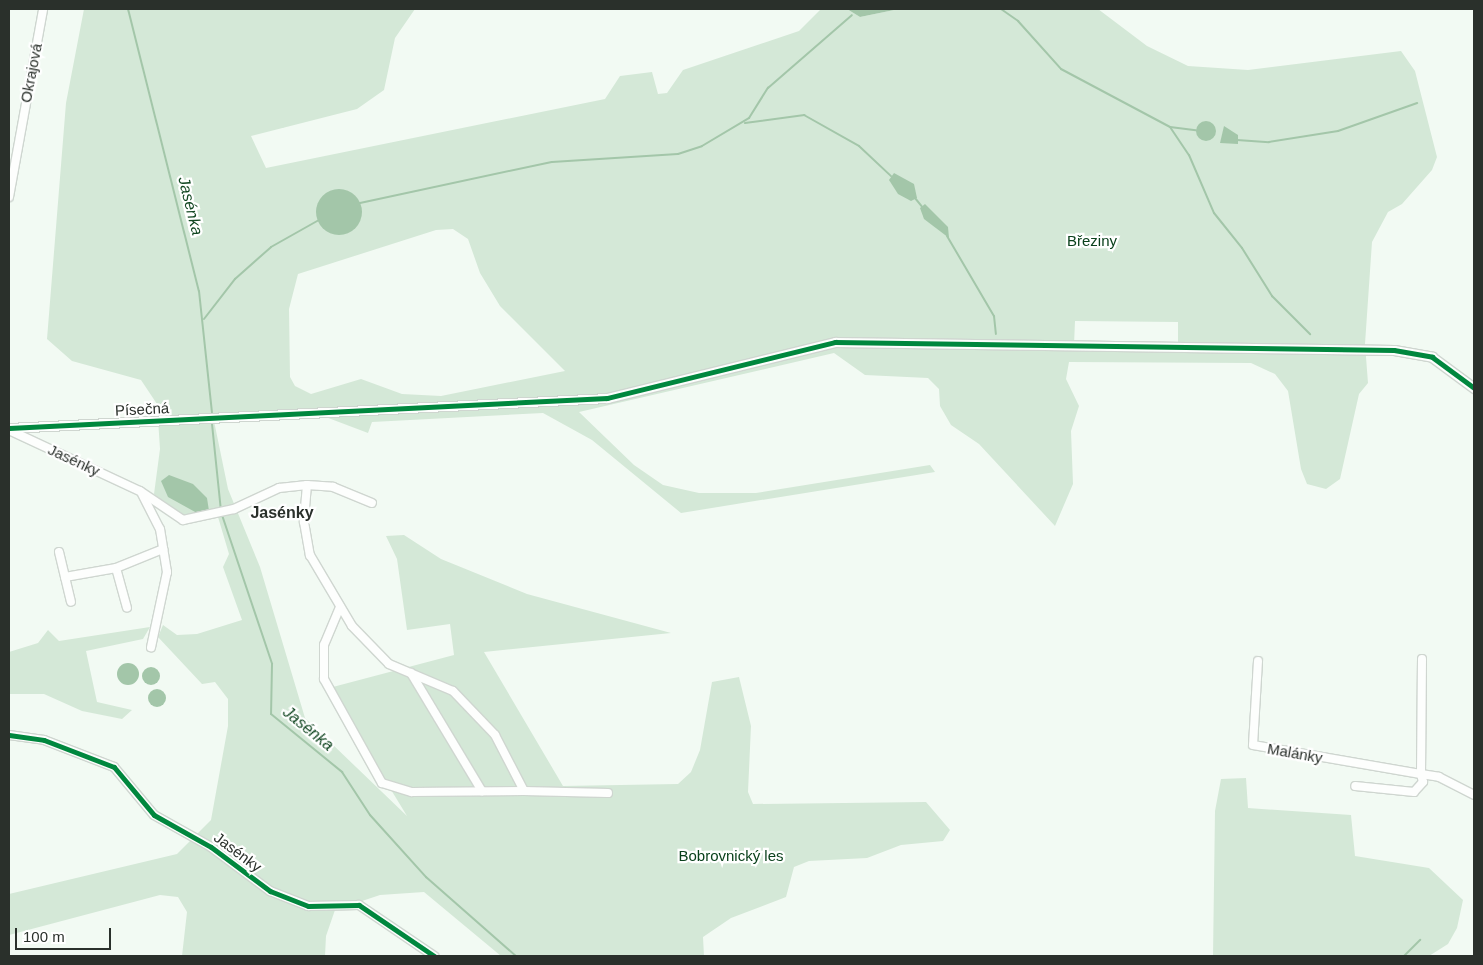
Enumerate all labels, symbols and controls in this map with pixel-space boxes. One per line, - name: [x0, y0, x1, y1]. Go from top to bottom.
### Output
- street label: Okrajová: [16, 42, 46, 104]
- water label: Jasénka: [173, 175, 207, 237]
- park label: Březiny: [1067, 232, 1117, 250]
- street label: Písečná: [114, 399, 170, 419]
- street label: Jasénky: [45, 440, 103, 480]
- district label: Jasénky: [250, 503, 314, 523]
- water label: Jasénka: [279, 703, 337, 755]
- street label: Malánky: [1266, 739, 1324, 767]
- street label: Jasénky: [211, 828, 265, 876]
- park label: Bobrovnický les: [678, 847, 784, 865]
- scale bar: [18, 918, 114, 950]
- text: 100 m: [23, 928, 65, 945]

